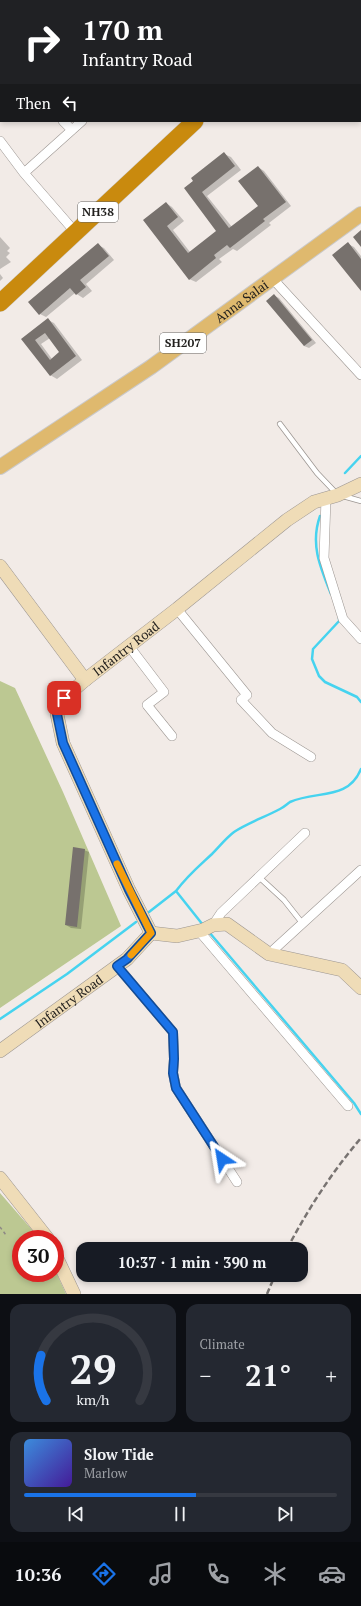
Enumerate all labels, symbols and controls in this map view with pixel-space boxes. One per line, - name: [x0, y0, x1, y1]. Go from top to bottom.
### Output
- text: 170 m: [82, 11, 163, 48]
- icon: right: [16, 16, 68, 68]
- text: Infantry Road: [82, 47, 192, 71]
- icon: left: [59, 92, 81, 114]
- text: Then: [16, 93, 51, 113]
- road number: NH38: [78, 202, 118, 222]
- street label: Anna Salai: [211, 276, 272, 327]
- road number: SH207: [160, 333, 206, 353]
- street label: Infantry Road: [89, 617, 163, 680]
- pin: [47, 681, 81, 715]
- icon: arrive: [53, 687, 75, 709]
- street label: Infantry Road: [31, 970, 106, 1032]
- position arrow: [201, 1138, 243, 1180]
- speed limit sign: 30: [12, 1230, 64, 1282]
- text: 10:37 · 1 min · 390 m: [118, 1252, 266, 1272]
- text: Climate: [200, 1335, 245, 1353]
- text: 29: [69, 1341, 116, 1396]
- text: 21°: [245, 1355, 291, 1395]
- text: −: [200, 1361, 211, 1390]
- text: +: [325, 1361, 337, 1390]
- text: km/h: [76, 1390, 110, 1409]
- text: Slow Tide: [84, 1444, 154, 1464]
- text: Marlow: [84, 1464, 127, 1482]
- icon: previous: [65, 1503, 87, 1525]
- icon: pause: [169, 1503, 191, 1525]
- icon: next: [274, 1503, 296, 1525]
- icon: directions: [90, 1560, 118, 1588]
- icon: music: [147, 1560, 175, 1588]
- icon: phone: [204, 1560, 232, 1588]
- icon: climate: [261, 1560, 289, 1588]
- icon: car: [318, 1560, 346, 1588]
- text: 10:36: [15, 1562, 61, 1586]

